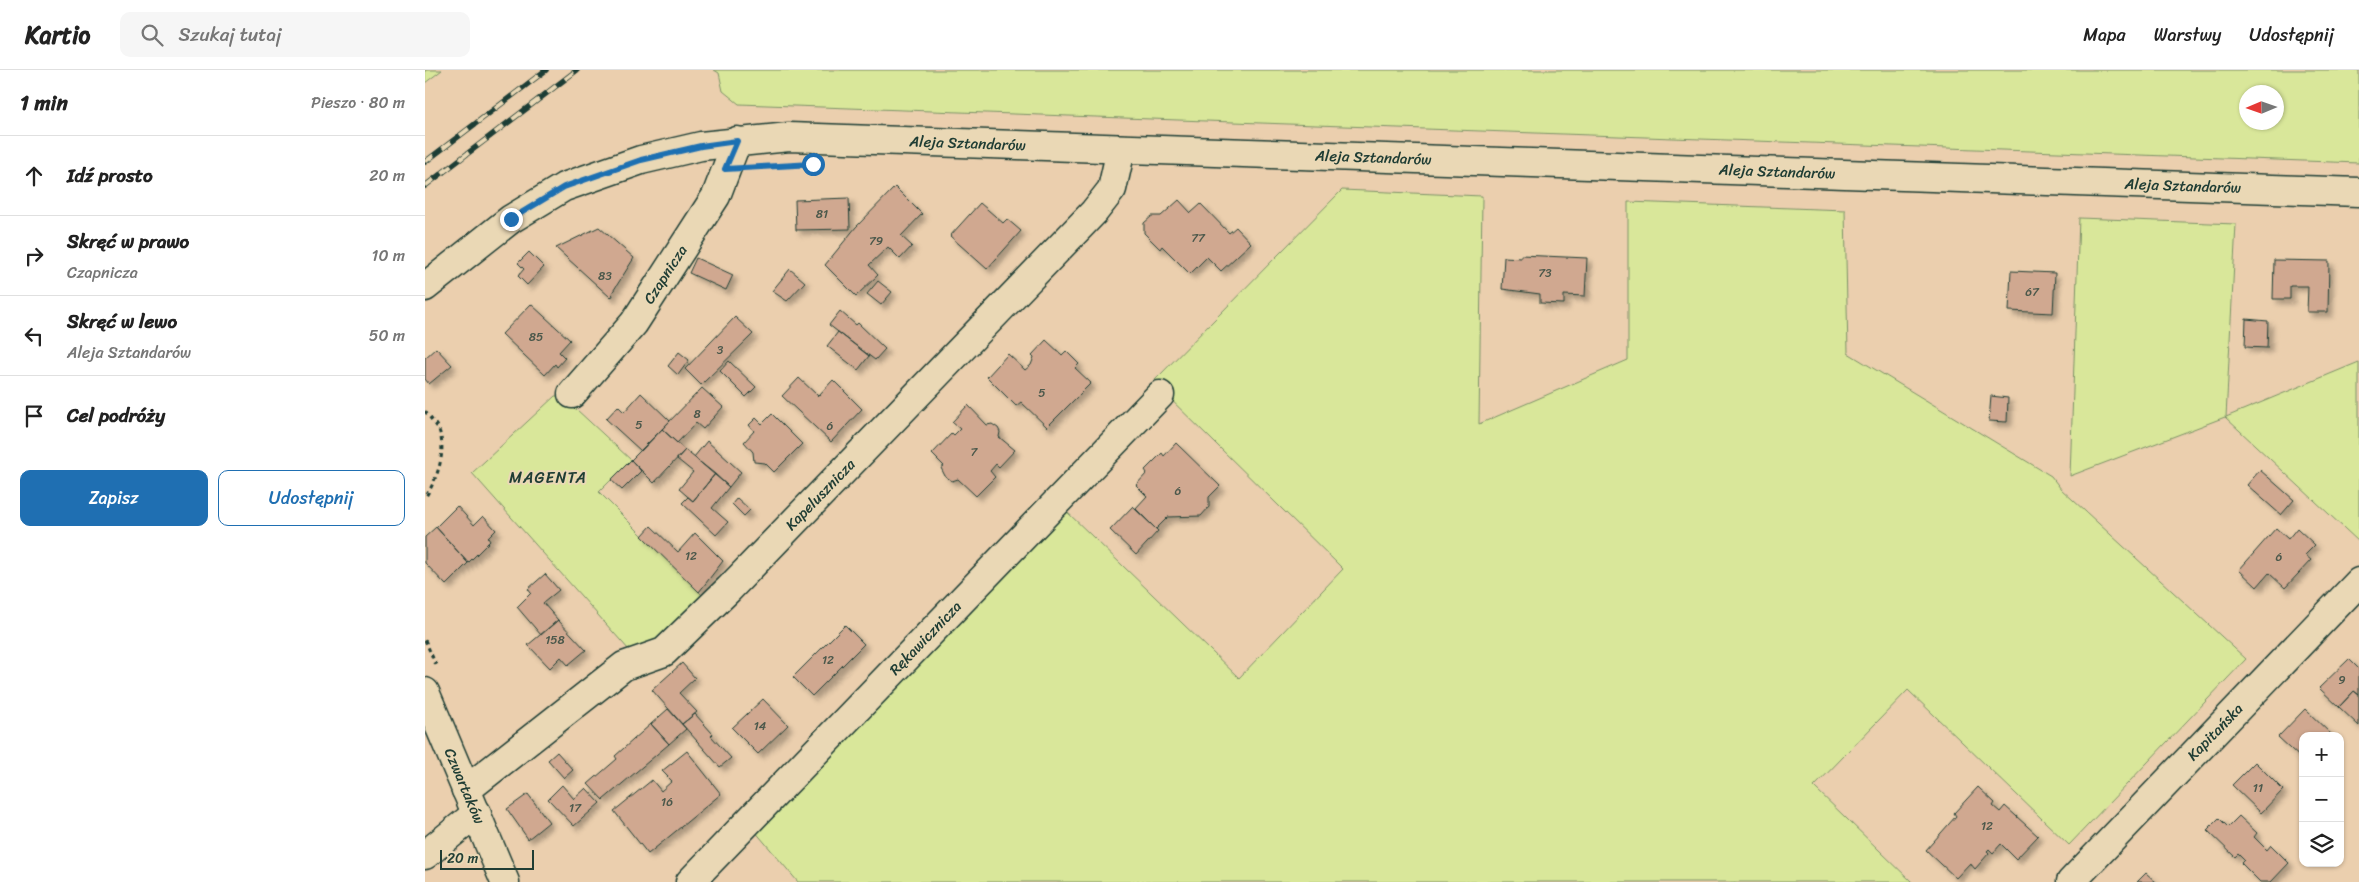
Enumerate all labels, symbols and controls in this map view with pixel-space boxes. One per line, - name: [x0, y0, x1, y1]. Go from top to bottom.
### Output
- search box: [120, 12, 470, 57]
- text: Kartio: [25, 14, 90, 56]
- text: Szukaj tutaj: [178, 18, 282, 51]
- text: Mapa: [2083, 19, 2126, 51]
- text: Warstwy: [2154, 19, 2221, 51]
- text: Udostępnij: [2249, 19, 2334, 51]
- icon: search: [138, 21, 166, 49]
- text: 1 min: [20, 84, 68, 122]
- north arrow: [2239, 85, 2284, 130]
- text: Pieszo · 80 m: [311, 88, 405, 117]
- street label: Aleja Sztandarów: [908, 128, 1027, 158]
- street label: Aleja Sztandarów: [1314, 142, 1433, 173]
- route start: [802, 153, 825, 176]
- street label: Aleja Sztandarów: [1718, 157, 1836, 187]
- text: Idź prosto: [67, 159, 153, 192]
- text: 20 m: [369, 161, 405, 190]
- icon: ahead: [20, 162, 48, 190]
- street label: Aleja Sztandarów: [2123, 171, 2242, 201]
- house number: 81: [816, 203, 828, 225]
- route end: [500, 208, 523, 231]
- text: Skręć w prawo: [67, 225, 189, 258]
- house number: 77: [1191, 227, 1206, 249]
- house number: 79: [869, 230, 883, 252]
- street label: Czapnicza: [636, 239, 695, 309]
- text: 10 m: [372, 241, 405, 270]
- icon: right: [20, 242, 48, 270]
- text: Czapnicza: [67, 258, 138, 287]
- house number: 73: [1538, 262, 1552, 284]
- house number: 83: [598, 265, 612, 287]
- house number: 67: [2025, 281, 2040, 303]
- text: Skręć w lewo: [67, 305, 177, 338]
- text: 50 m: [369, 321, 405, 350]
- icon: left: [20, 322, 48, 350]
- house number: 85: [529, 326, 543, 348]
- text: Aleja Sztandarów: [67, 338, 191, 367]
- house number: 3: [717, 339, 724, 361]
- house number: 5: [1038, 382, 1046, 404]
- text: Cel podróży: [67, 399, 165, 432]
- icon: arrive: [20, 402, 48, 430]
- house number: 8: [693, 403, 701, 425]
- house number: 5: [635, 414, 643, 436]
- house number: 6: [827, 415, 834, 437]
- house number: 7: [971, 441, 979, 463]
- street label: Kapelusznicza: [779, 452, 862, 537]
- district label: MAGENTA: [509, 463, 587, 492]
- button: Zapisz: [20, 470, 208, 526]
- button: Udostępnij: [218, 470, 405, 526]
- house number: 6: [1175, 480, 1182, 502]
- house number: 12: [685, 545, 697, 567]
- house number: 6: [2276, 546, 2283, 568]
- street label: Rękawicznicza: [883, 594, 968, 682]
- house number: 158: [545, 629, 565, 651]
- house number: 12: [822, 649, 834, 671]
- house number: 9: [2338, 669, 2346, 691]
- street label: Kapitańska: [2181, 696, 2250, 767]
- house number: 14: [754, 715, 767, 737]
- map controls: [2299, 732, 2344, 867]
- button: +: [2299, 732, 2344, 777]
- street label: Czwartaków: [437, 744, 492, 829]
- house number: 11: [2253, 777, 2263, 799]
- button: −: [2299, 777, 2344, 822]
- house number: 16: [661, 791, 673, 813]
- house number: 17: [569, 797, 582, 819]
- house number: 12: [1981, 815, 1993, 837]
- button: layers: [2299, 822, 2344, 867]
- text: 20 m: [447, 846, 478, 871]
- scale bar: [440, 847, 534, 870]

